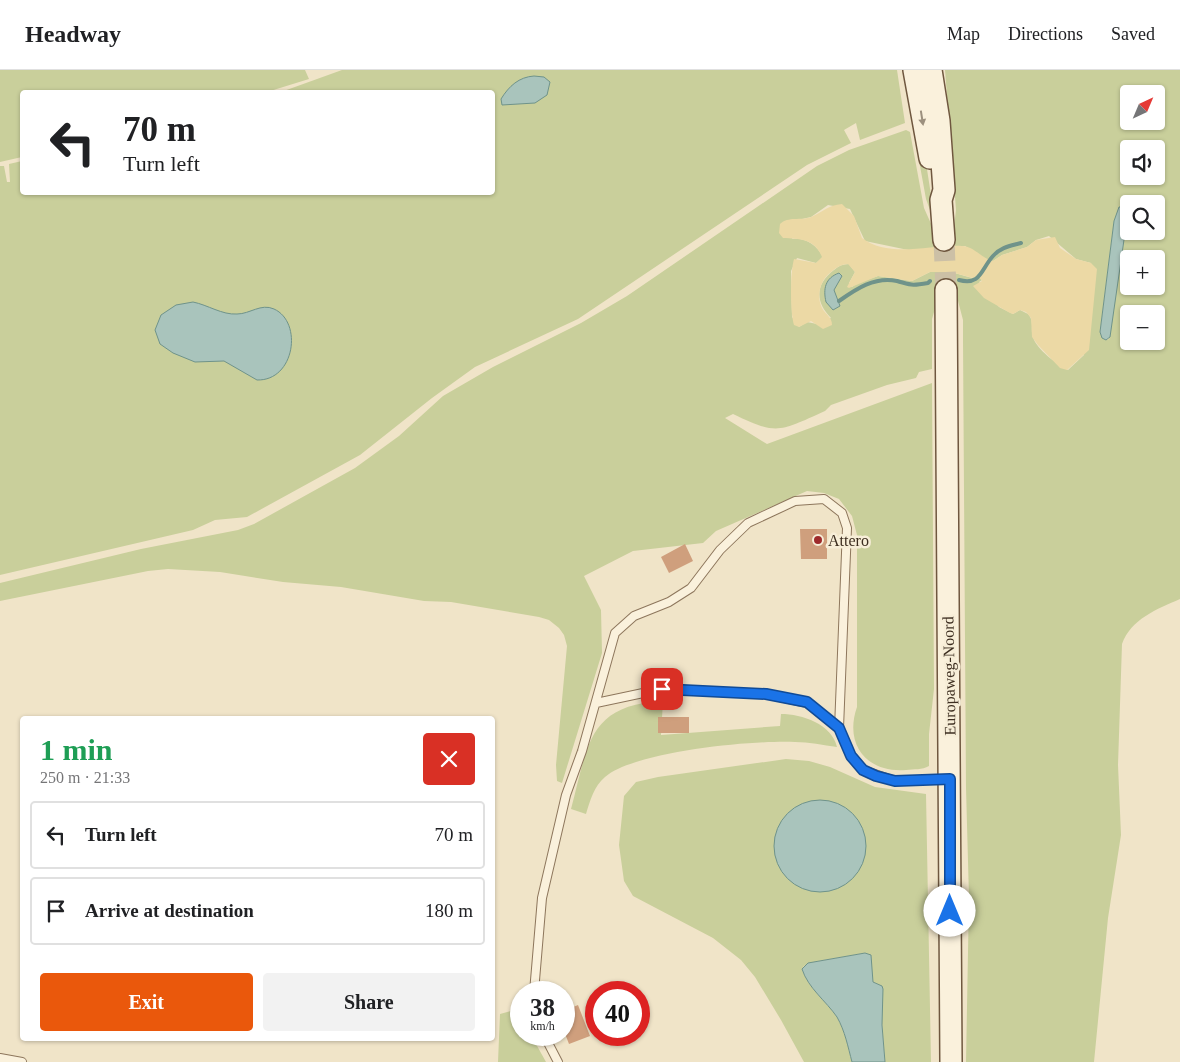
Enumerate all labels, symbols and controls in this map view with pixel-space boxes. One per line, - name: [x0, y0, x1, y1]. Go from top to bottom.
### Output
- text: Headway: [25, 21, 121, 47]
- text: Map: [947, 24, 980, 44]
- text: Directions: [1008, 24, 1083, 44]
- text: Saved: [1111, 24, 1155, 44]
- north arrow: [1120, 85, 1165, 130]
- map controls: [1120, 85, 1165, 350]
- icon: left: [40, 110, 105, 175]
- text: 70 m: [123, 110, 196, 149]
- one-way arrow: [919, 110, 927, 126]
- button: sound: [1120, 140, 1165, 185]
- text: Turn left: [123, 151, 200, 176]
- button: search: [1120, 195, 1165, 240]
- button: +: [1120, 250, 1165, 295]
- button: −: [1120, 305, 1165, 350]
- place label: Attero: [828, 532, 869, 549]
- marker: Attero: [812, 534, 824, 546]
- street label: Europaweg-Noord: [939, 616, 960, 736]
- pin: [641, 668, 683, 710]
- icon: arrive: [648, 675, 676, 703]
- text: 1 min: [40, 733, 113, 766]
- button: close: [423, 733, 475, 785]
- text: 250 m · 21:33: [40, 769, 130, 786]
- icon: left: [42, 821, 70, 849]
- text: Turn left: [85, 824, 157, 845]
- text: 70 m: [434, 824, 473, 845]
- position arrow: [923, 884, 975, 936]
- icon: arrive: [42, 897, 70, 925]
- text: Arrive at destination: [85, 900, 254, 921]
- text: 180 m: [425, 900, 473, 921]
- button: Exit: [40, 973, 253, 1031]
- button: Share: [263, 973, 475, 1031]
- speed limit sign: 40: [585, 981, 650, 1046]
- text: 38: [530, 994, 555, 1021]
- text: km/h: [530, 1019, 555, 1033]

